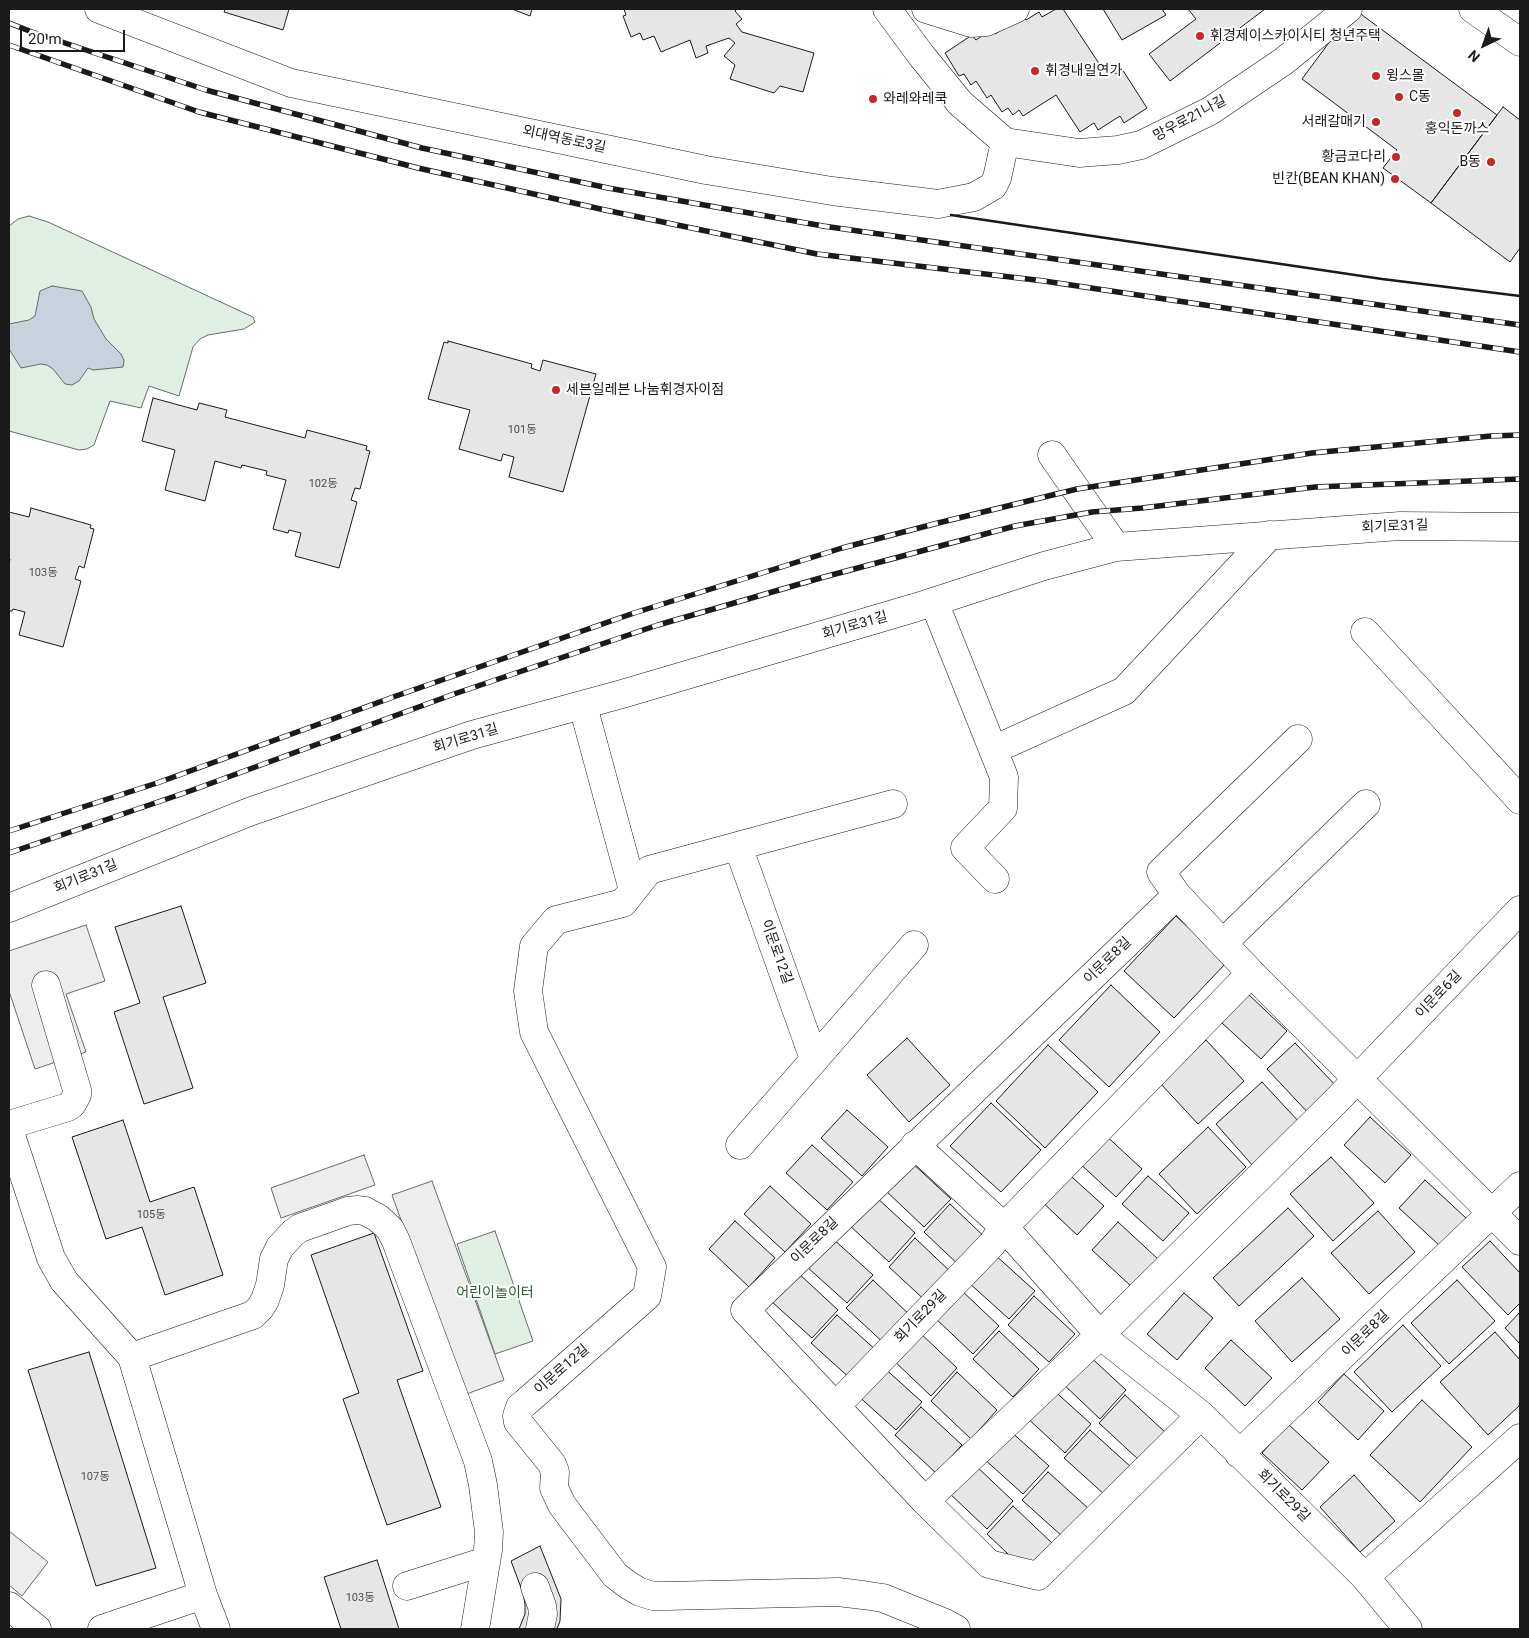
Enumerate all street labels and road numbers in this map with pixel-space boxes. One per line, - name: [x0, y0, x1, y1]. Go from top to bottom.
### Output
- street label: 망우로21나길: [1151, 93, 1229, 145]
- street label: 외대역동로3길: [521, 123, 607, 157]
- street label: 회기로31길: [1361, 517, 1429, 537]
- street label: 회기로31길: [820, 609, 890, 643]
- street label: 회기로31길: [431, 721, 501, 757]
- street label: 회기로31길: [52, 857, 120, 897]
- street label: 이문로12길: [757, 918, 795, 986]
- street label: 이문로8길: [1081, 934, 1135, 988]
- street label: 이문로6길: [1412, 968, 1466, 1022]
- street label: 이문로8길: [788, 1214, 842, 1268]
- street label: 회기로29길: [892, 1287, 950, 1347]
- street label: 이문로8길: [1339, 1307, 1393, 1361]
- street label: 이문로12길: [531, 1342, 593, 1398]
- street label: 회기로29길: [1253, 1466, 1313, 1526]

